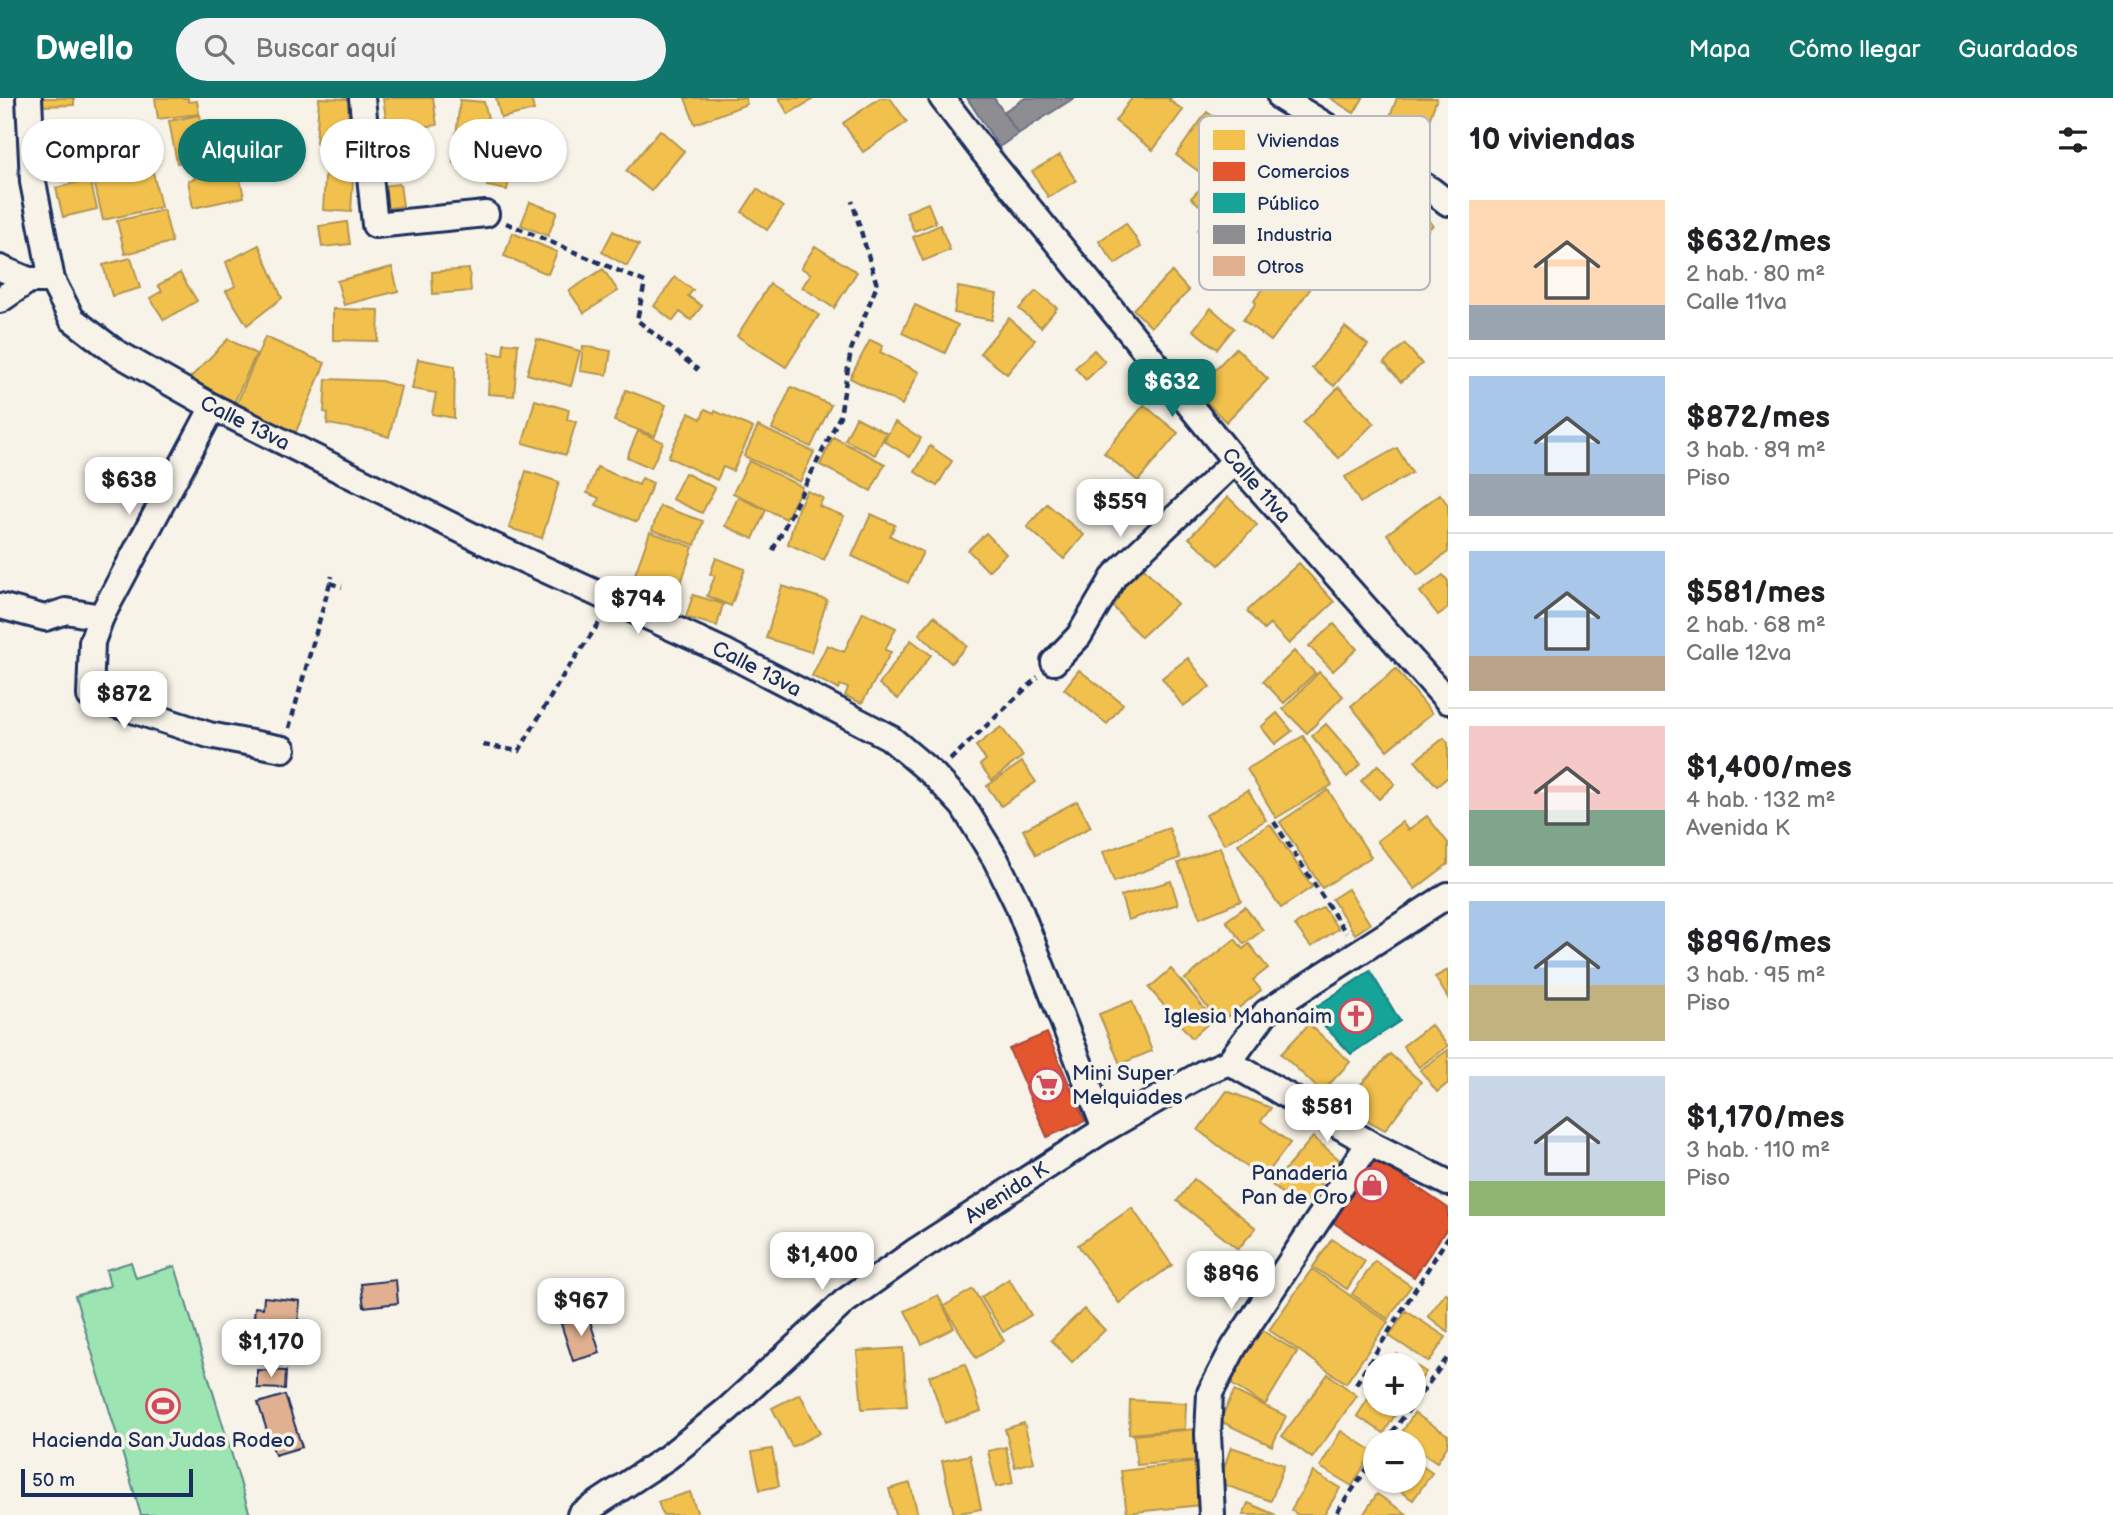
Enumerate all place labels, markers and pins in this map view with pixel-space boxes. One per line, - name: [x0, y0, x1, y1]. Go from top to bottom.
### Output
- pin: $632: [1131, 360, 1213, 419]
- pin: $638: [88, 458, 170, 517]
- pin: $559: [1079, 480, 1161, 539]
- pin: $794: [597, 576, 679, 636]
- pin: $872: [83, 672, 165, 731]
- church icon: Iglesia Mahanaim: [1337, 997, 1375, 1035]
- place label: Iglesia Mahanaim: [1164, 1004, 1332, 1029]
- place label: Mini Super Melquiades: [1072, 1061, 1183, 1110]
- supermarket icon: Mini Super Melquiades: [1028, 1066, 1066, 1104]
- pin: $581: [1286, 1084, 1368, 1144]
- place label: Panaderia Pan de Oro: [1241, 1161, 1348, 1210]
- shop icon: Panaderia Pan de Oro: [1353, 1166, 1391, 1204]
- pin: $1,400: [765, 1232, 879, 1292]
- pin: $896: [1190, 1252, 1272, 1311]
- pin: $967: [540, 1278, 622, 1338]
- pin: $1,170: [214, 1320, 328, 1379]
- sports icon: Hacienda San Judas Rodeo: [144, 1387, 182, 1425]
- place label: Hacienda San Judas Rodeo: [31, 1428, 295, 1453]

